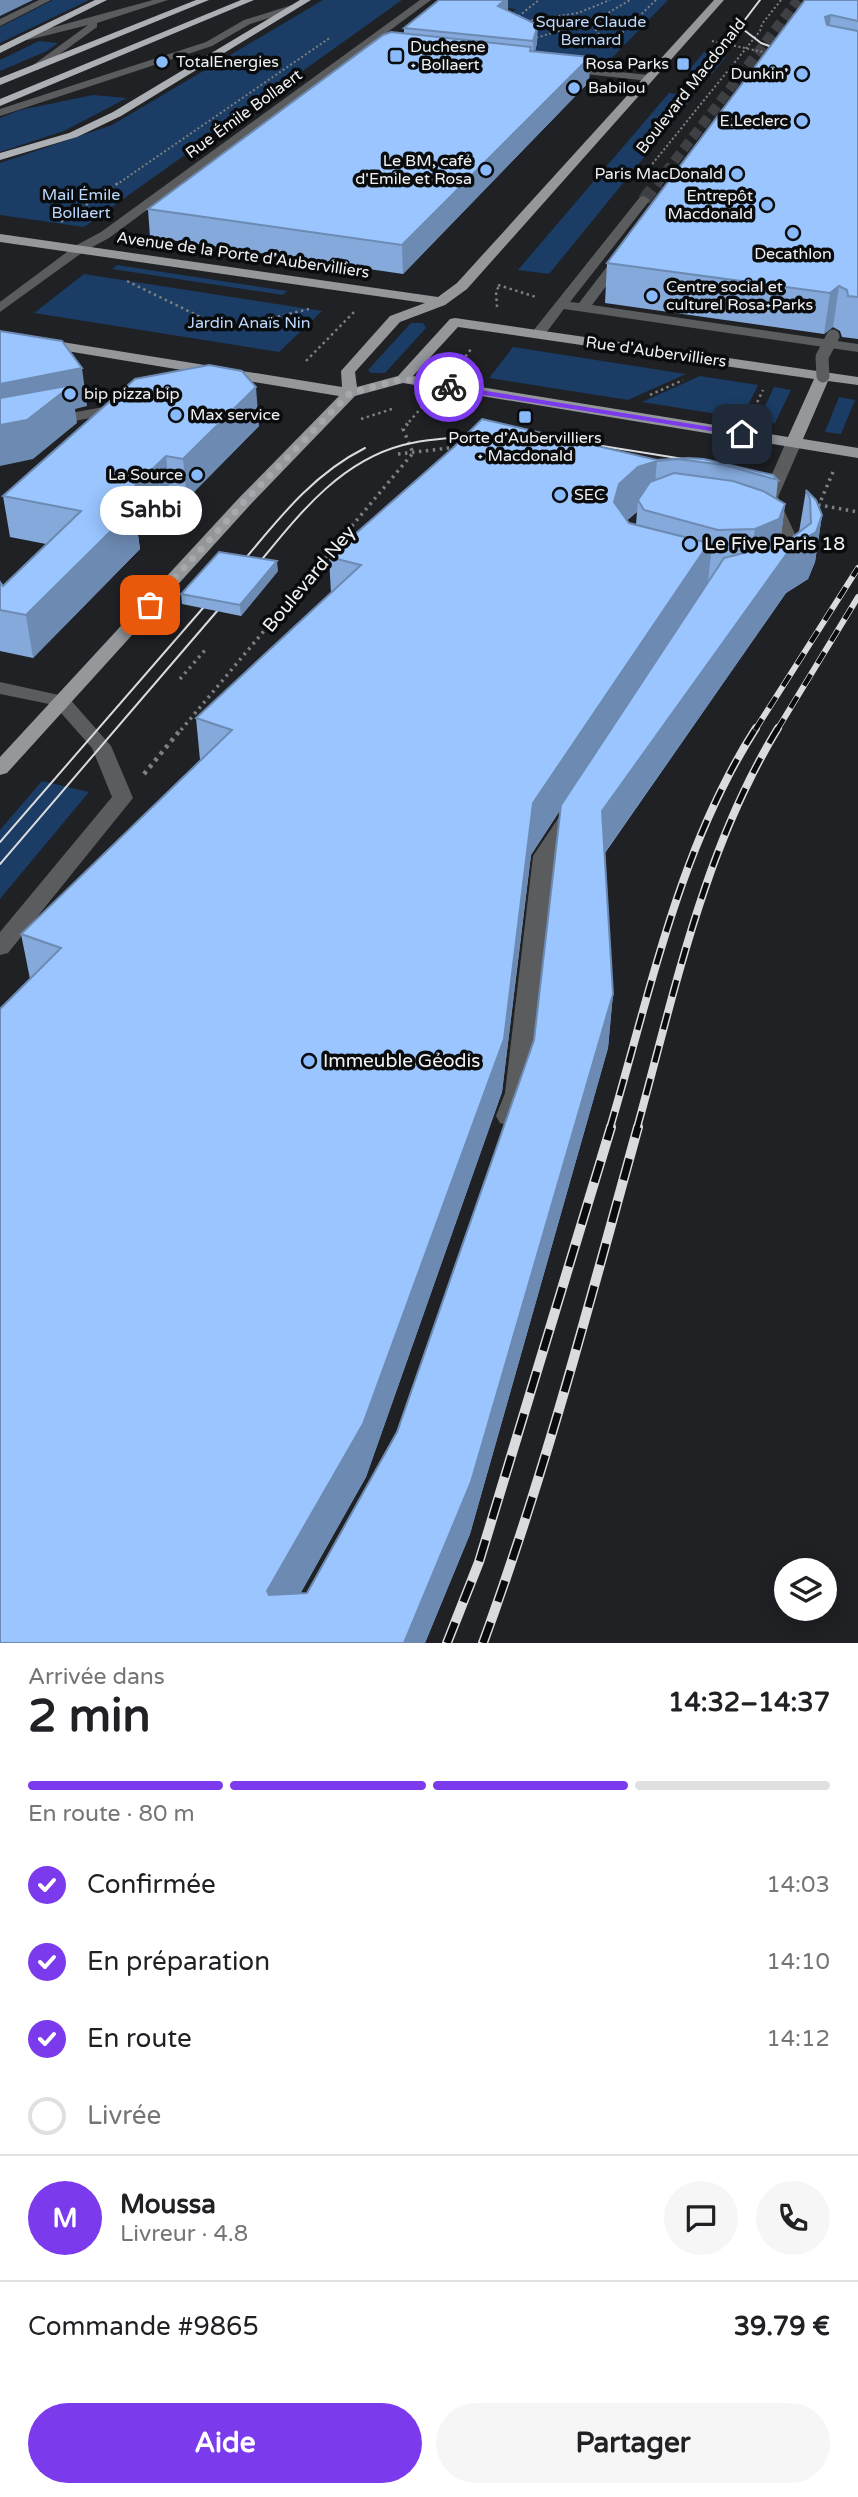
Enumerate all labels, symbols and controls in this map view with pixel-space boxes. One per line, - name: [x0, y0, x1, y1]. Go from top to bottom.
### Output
- park label: Square Claude Bernard: [536, 12, 646, 50]
- street label: Boulevard Macdonald: [632, 14, 750, 158]
- place label: Duchesne - Bollaert: [410, 37, 485, 75]
- marker: Duchesne - Bollaert: [388, 48, 404, 64]
- place label: TotalEnergies: [176, 52, 279, 72]
- marker: TotalEnergies: [154, 54, 170, 70]
- place label: Rosa Parks: [585, 54, 669, 74]
- marker: Rosa Parks: [675, 56, 691, 72]
- place label: Dunkin': [731, 64, 788, 84]
- street label: Rue Émile Bollaert: [182, 65, 306, 163]
- marker: Dunkin': [794, 66, 810, 82]
- place label: Babilou: [588, 78, 646, 98]
- marker: Babilou: [566, 80, 582, 96]
- place label: E.Leclerc: [719, 111, 788, 131]
- marker: E.Leclerc: [794, 113, 810, 129]
- place label: Le BM, café d'Emile et Rosa: [355, 151, 472, 189]
- marker: Le BM, café d'Emile et Rosa: [478, 162, 494, 178]
- place label: Paris MacDonald: [594, 164, 723, 184]
- marker: Paris MacDonald: [729, 166, 745, 182]
- park label: Mail Émile Bollaert: [42, 185, 120, 223]
- place label: Entrepôt Macdonald: [667, 186, 753, 224]
- marker: Entrepôt Macdonald: [759, 197, 775, 213]
- marker: Decathlon: [785, 225, 801, 241]
- street label: Avenue de la Porte d'Aubervilliers: [115, 227, 371, 283]
- place label: Decathlon: [754, 244, 832, 264]
- place label: Centre social et culturel Rosa-Parks: [666, 277, 813, 315]
- marker: Centre social et culturel Rosa-Parks: [644, 288, 660, 304]
- park label: Jardin Anaïs Nin: [187, 313, 311, 333]
- street label: Rue d'Aubervilliers: [584, 332, 728, 372]
- courier: [414, 352, 484, 422]
- icon: bike: [430, 368, 468, 406]
- place label: bip pizza bip: [84, 384, 180, 404]
- marker: bip pizza bip: [62, 386, 78, 402]
- pin: [712, 404, 772, 464]
- place label: Max service: [190, 405, 280, 425]
- marker: Max service: [168, 407, 184, 423]
- marker: Porte d'Aubervilliers - Macdonald: [517, 409, 533, 425]
- icon: home: [723, 415, 761, 453]
- place label: Porte d'Aubervilliers - Macdonald: [448, 428, 602, 466]
- place label: La Source: [108, 465, 183, 485]
- marker: La Source: [189, 467, 205, 483]
- place label: SEC: [574, 485, 605, 505]
- callout: Sahbi: [99, 486, 201, 535]
- marker: SEC: [552, 487, 568, 503]
- text: Sahbi: [120, 496, 182, 524]
- street label: Boulevard Ney: [258, 521, 360, 637]
- place label: Le Five Paris 18: [704, 533, 845, 555]
- marker: Le Five Paris 18: [682, 536, 698, 552]
- pin: [120, 575, 180, 635]
- icon: bag: [131, 586, 169, 624]
- place label: Immeuble Géodis: [323, 1050, 480, 1072]
- marker: Immeuble Géodis: [301, 1053, 317, 1069]
- map controls: [774, 1558, 837, 1621]
- button: layers: [774, 1558, 837, 1621]
- text: Arrivée dans: [28, 1663, 165, 1691]
- text: 14:32–14:37: [668, 1687, 830, 1718]
- text: 2 min: [28, 1689, 151, 1744]
- text: En route · 80 m: [28, 1800, 195, 1828]
- icon: check: [28, 1866, 66, 1904]
- text: Confirmée: [87, 1869, 216, 1900]
- text: 14:03: [766, 1871, 830, 1899]
- icon: check: [28, 1943, 66, 1981]
- text: En préparation: [87, 1946, 270, 1977]
- text: 14:10: [766, 1948, 830, 1976]
- icon: check: [28, 2020, 66, 2058]
- text: En route: [87, 2023, 192, 2054]
- text: 14:12: [766, 2025, 830, 2053]
- text: Livrée: [87, 2100, 161, 2131]
- button: chat: [664, 2181, 738, 2255]
- button: phone: [756, 2181, 830, 2255]
- text: Moussa: [120, 2189, 216, 2220]
- text: M: [52, 2203, 78, 2234]
- text: Livreur · 4.8: [120, 2220, 248, 2248]
- text: Commande #9865: [28, 2311, 259, 2342]
- text: 39.79 €: [734, 2311, 830, 2342]
- button: Aide: [28, 2403, 422, 2483]
- button: Partager: [436, 2403, 830, 2483]

